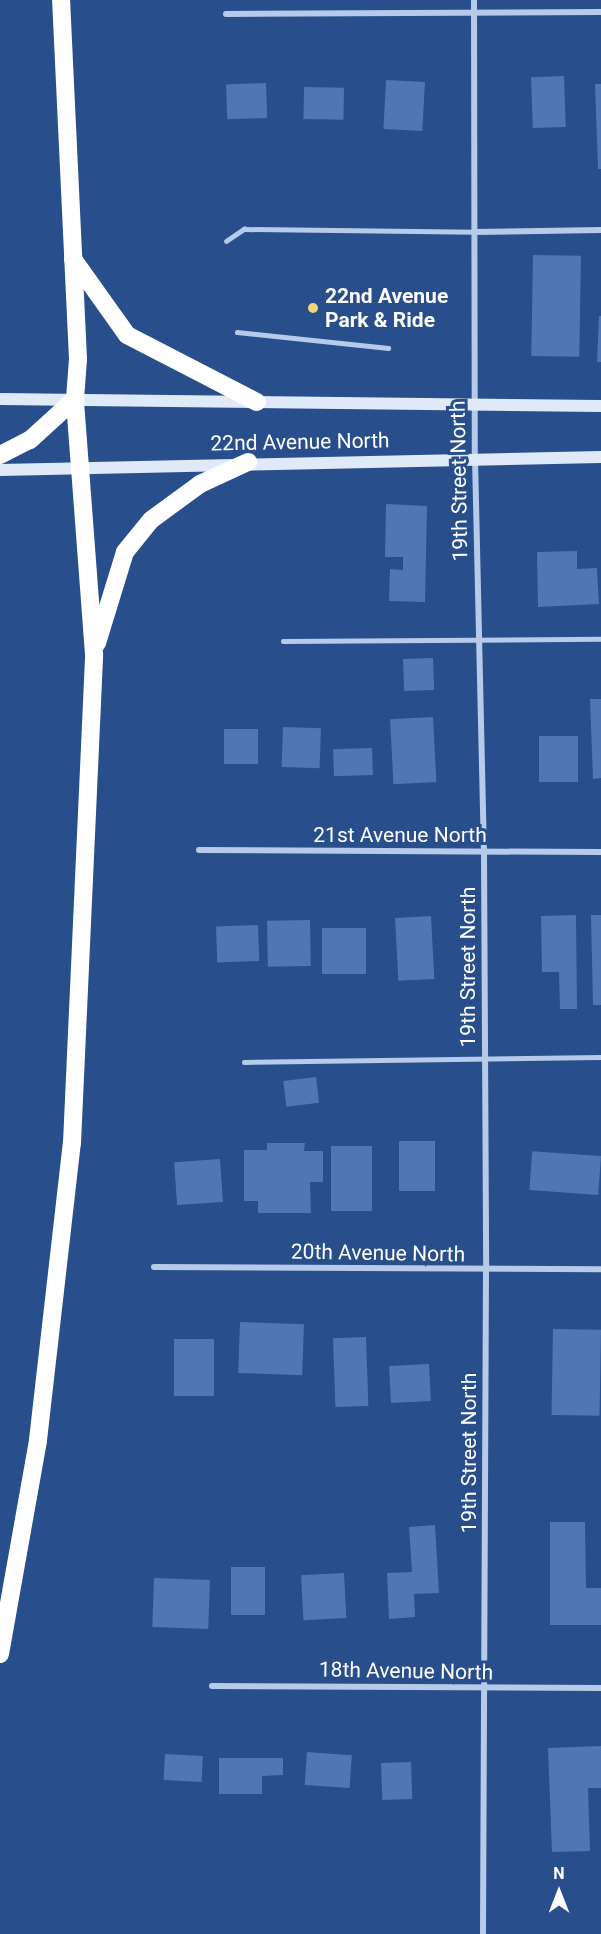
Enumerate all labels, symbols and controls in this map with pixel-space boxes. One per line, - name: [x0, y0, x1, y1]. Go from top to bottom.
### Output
- place label: 22nd Avenue Park & Ride: [325, 283, 448, 333]
- marker: 22nd Avenue Park & Ride: [306, 301, 320, 315]
- street label: 19th Street North: [445, 400, 473, 562]
- street label: 22nd Avenue North: [210, 428, 390, 456]
- street label: 21st Avenue North: [313, 822, 487, 848]
- street label: 19th Street North: [455, 887, 481, 1047]
- street label: 20th Avenue North: [291, 1239, 465, 1267]
- street label: 19th Street North: [456, 1373, 482, 1533]
- street label: 18th Avenue North: [319, 1657, 493, 1685]
- north arrow: [529, 1862, 589, 1922]
- text: N: [553, 1864, 565, 1883]

